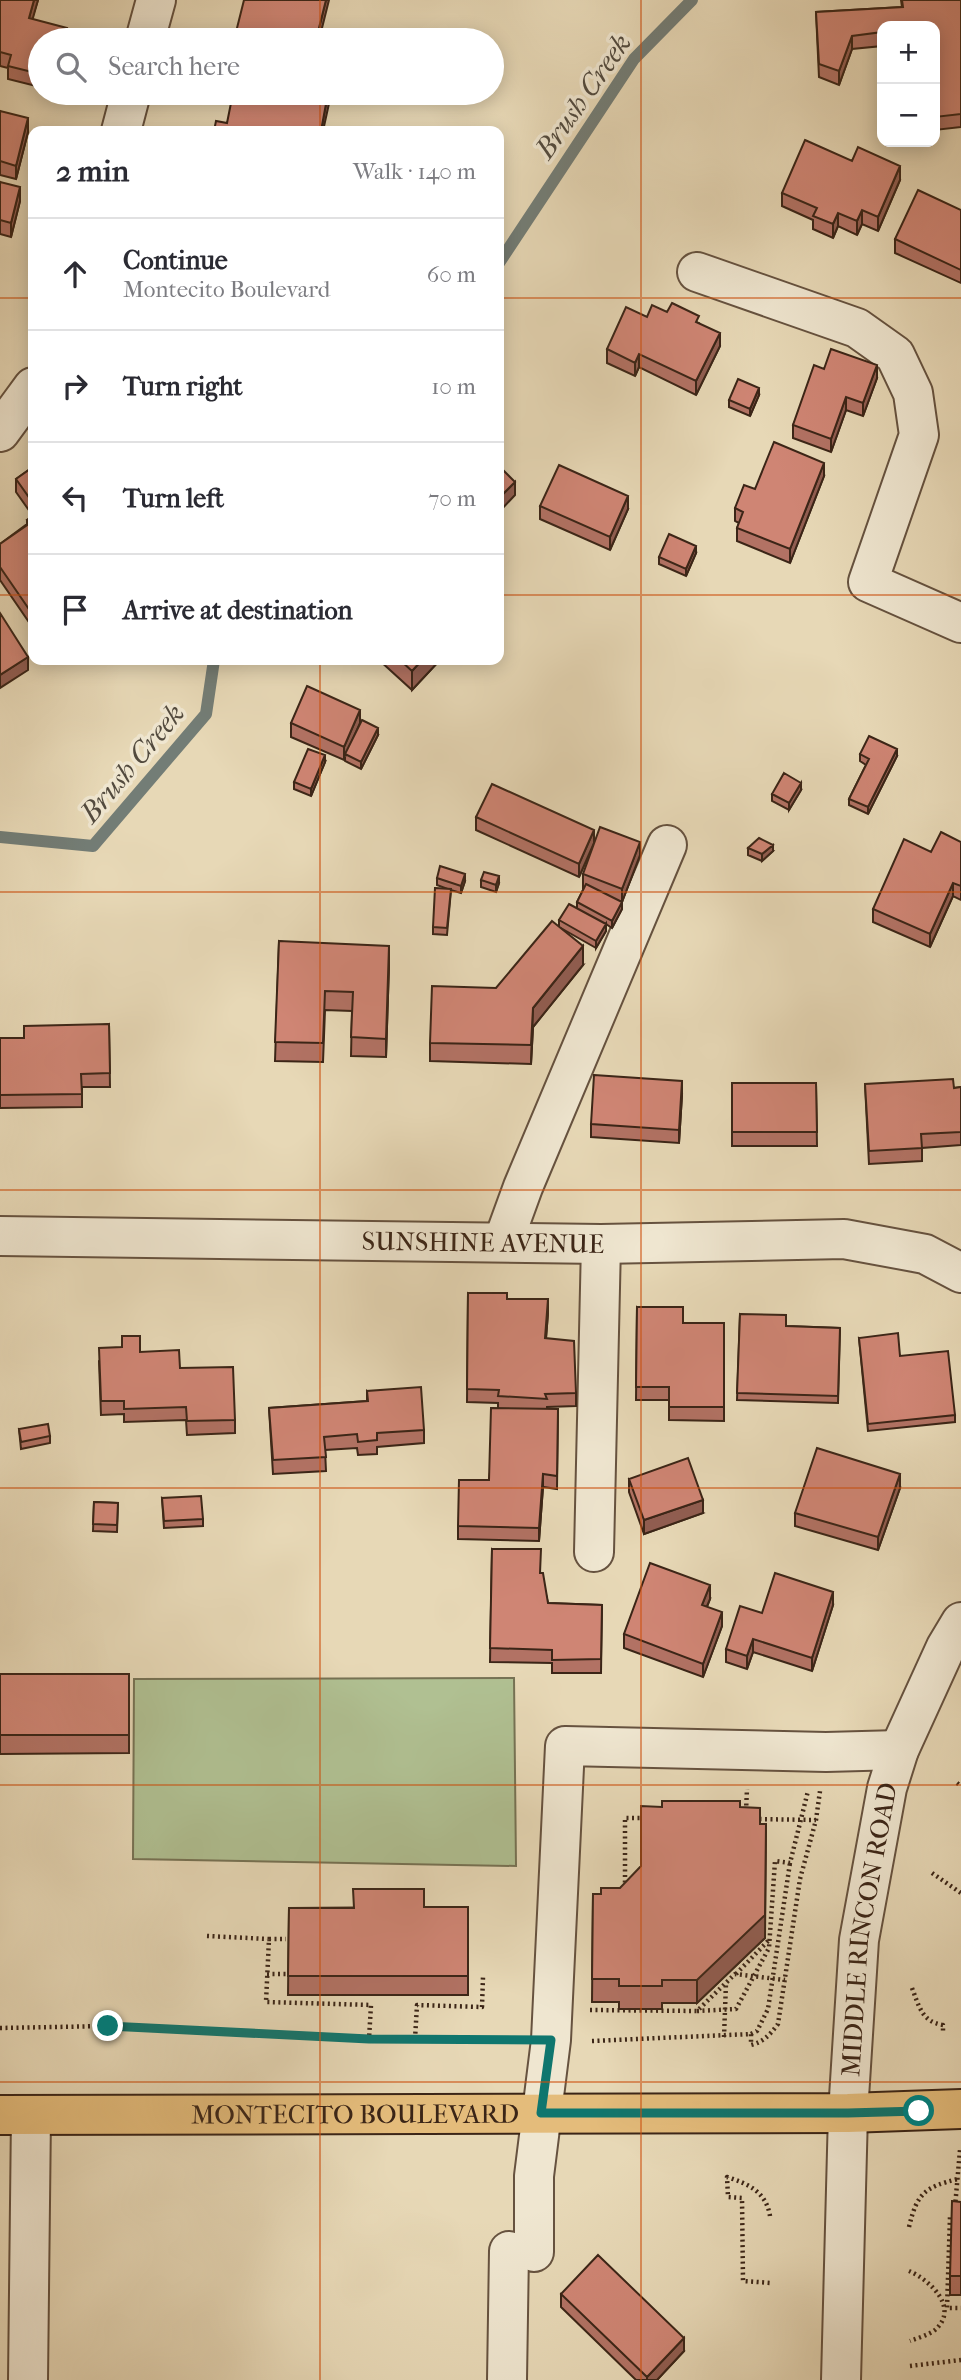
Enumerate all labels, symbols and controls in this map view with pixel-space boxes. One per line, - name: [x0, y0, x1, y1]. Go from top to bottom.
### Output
- map controls: [877, 21, 940, 147]
- button: +: [877, 21, 940, 84]
- water label: Brush Creek: [527, 27, 638, 166]
- search box: [28, 28, 504, 105]
- icon: search: [52, 48, 90, 86]
- text: Search here: [108, 51, 240, 82]
- button: −: [877, 84, 940, 147]
- text: 2 min: [56, 154, 129, 189]
- text: Walk · 140 m: [353, 158, 476, 185]
- text: Continue: [123, 245, 228, 276]
- icon: ahead: [56, 255, 94, 293]
- text: 60 m: [427, 261, 476, 288]
- text: Montecito Boulevard: [123, 276, 330, 303]
- icon: right: [56, 367, 94, 405]
- text: Turn right: [123, 371, 243, 402]
- text: 10 m: [431, 373, 476, 400]
- icon: left: [56, 479, 94, 517]
- text: Turn left: [123, 483, 224, 514]
- text: 70 m: [428, 485, 476, 512]
- icon: arrive: [56, 591, 94, 629]
- text: Arrive at destination: [123, 595, 353, 626]
- water label: Brush Creek: [72, 697, 191, 830]
- street label: SUNSHINE AVENUE: [362, 1225, 605, 1260]
- street label: MIDDLE RINCON ROAD: [835, 1780, 903, 2077]
- route end: [92, 2010, 123, 2041]
- route start: [903, 2095, 934, 2126]
- street label: MONTECITO BOULEVARD: [191, 2098, 519, 2130]

